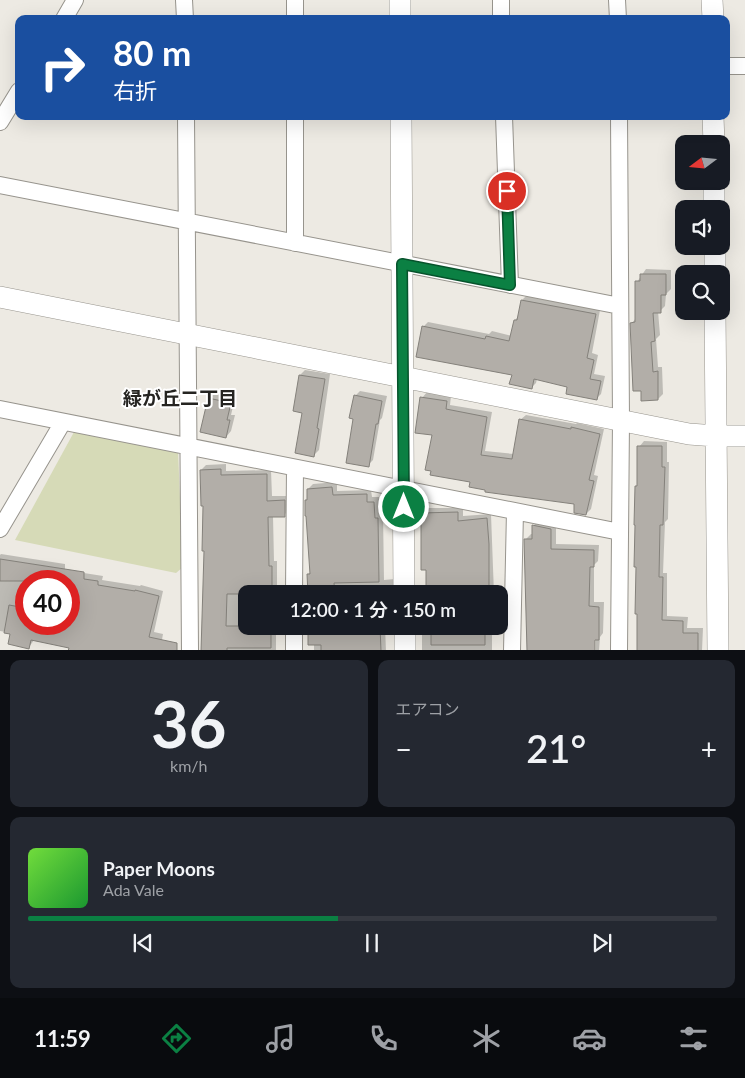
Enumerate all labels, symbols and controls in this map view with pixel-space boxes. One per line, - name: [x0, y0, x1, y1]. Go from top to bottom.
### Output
- text: 80 m: [113, 31, 191, 73]
- icon: right: [30, 35, 95, 100]
- text: 右折: [113, 77, 157, 104]
- north arrow: [675, 135, 730, 190]
- map controls: [675, 135, 730, 320]
- pin: [486, 170, 528, 212]
- icon: arrive: [493, 177, 521, 205]
- button: sound: [675, 200, 730, 255]
- button: search: [675, 265, 730, 320]
- district label: 緑が丘二丁目: [123, 386, 237, 409]
- position arrow: [377, 480, 429, 532]
- speed limit sign: 40: [15, 570, 80, 635]
- text: 12:00 · 1 分 · 150 m: [290, 598, 456, 621]
- text: 36: [151, 684, 226, 762]
- text: エアコン: [396, 699, 460, 718]
- text: 21°: [526, 725, 586, 771]
- text: −: [396, 732, 412, 766]
- text: +: [701, 732, 717, 766]
- text: km/h: [170, 756, 207, 775]
- text: Paper Moons: [103, 857, 215, 880]
- text: Ada Vale: [103, 880, 164, 899]
- icon: previous: [129, 929, 157, 957]
- icon: pause: [358, 929, 386, 957]
- icon: next: [588, 929, 616, 957]
- icon: directions: [159, 1021, 194, 1056]
- icon: music: [263, 1021, 298, 1056]
- icon: phone: [366, 1021, 401, 1056]
- icon: climate: [469, 1021, 504, 1056]
- icon: car: [572, 1021, 607, 1056]
- icon: filters: [676, 1021, 711, 1056]
- text: 11:59: [34, 1025, 91, 1052]

